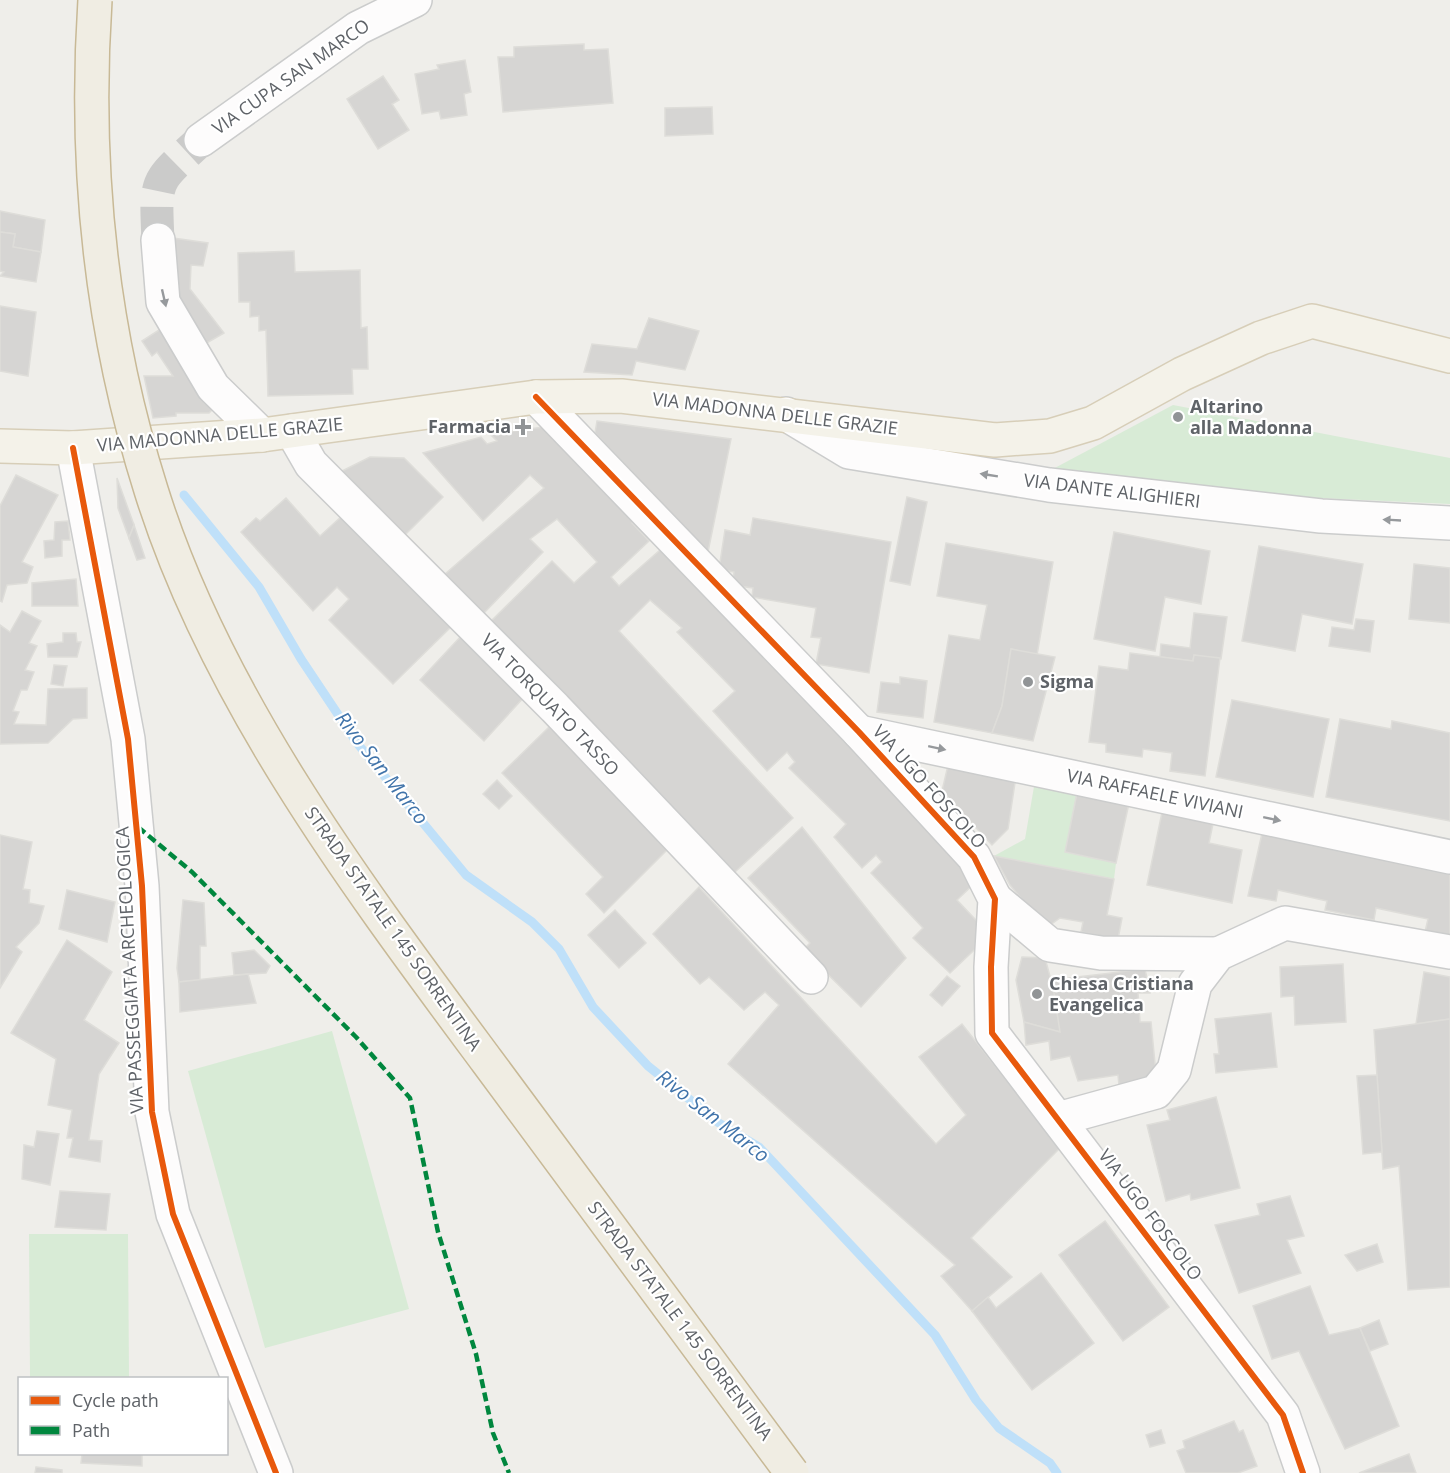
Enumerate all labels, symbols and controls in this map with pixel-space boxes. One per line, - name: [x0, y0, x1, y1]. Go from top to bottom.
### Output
- street label: VIA CUPA SAN MARCO: [207, 13, 374, 140]
- one-way arrow: [159, 289, 169, 307]
- street label: VIA MADONNA DELLE GRAZIE: [651, 386, 899, 440]
- place label: Altarino alla Madonna: [1190, 394, 1312, 439]
- marker: Altarino alla Madonna: [1171, 410, 1185, 424]
- street label: VIA MADONNA DELLE GRAZIE: [96, 411, 344, 457]
- place label: Farmacia: [428, 414, 511, 438]
- marker: Farmacia: [516, 420, 530, 434]
- street label: VIA DANTE ALIGHIERI: [1022, 467, 1202, 513]
- one-way arrow: [980, 470, 999, 479]
- one-way arrow: [1382, 516, 1401, 525]
- street label: VIA TORQUATO TASSO: [476, 628, 625, 781]
- place label: Sigma: [1040, 669, 1094, 693]
- marker: Sigma: [1021, 675, 1035, 689]
- water label: Rivo San Marco: [330, 706, 435, 830]
- street label: VIA UGO FOSCOLO: [868, 719, 992, 853]
- one-way arrow: [928, 744, 946, 754]
- street label: VIA RAFFAELE VIVIANI: [1065, 763, 1246, 823]
- street label: STRADA STATALE 145 SORRENTINA: [300, 802, 488, 1056]
- one-way arrow: [1263, 815, 1282, 824]
- street label: VIA PASSEGGIATA ARCHEOLOGICA: [109, 825, 149, 1114]
- place label: Chiesa Cristiana Evangelica: [1049, 971, 1194, 1016]
- marker: Chiesa Cristiana Evangelica: [1030, 987, 1044, 1001]
- water label: Rivo San Marco: [651, 1063, 775, 1168]
- street label: VIA UGO FOSCOLO: [1093, 1144, 1208, 1285]
- street label: STRADA STATALE 145 SORRENTINA: [583, 1196, 779, 1445]
- legend: [18, 1377, 228, 1455]
- text: Cycle path: [72, 1388, 159, 1412]
- text: Path: [72, 1418, 110, 1442]

